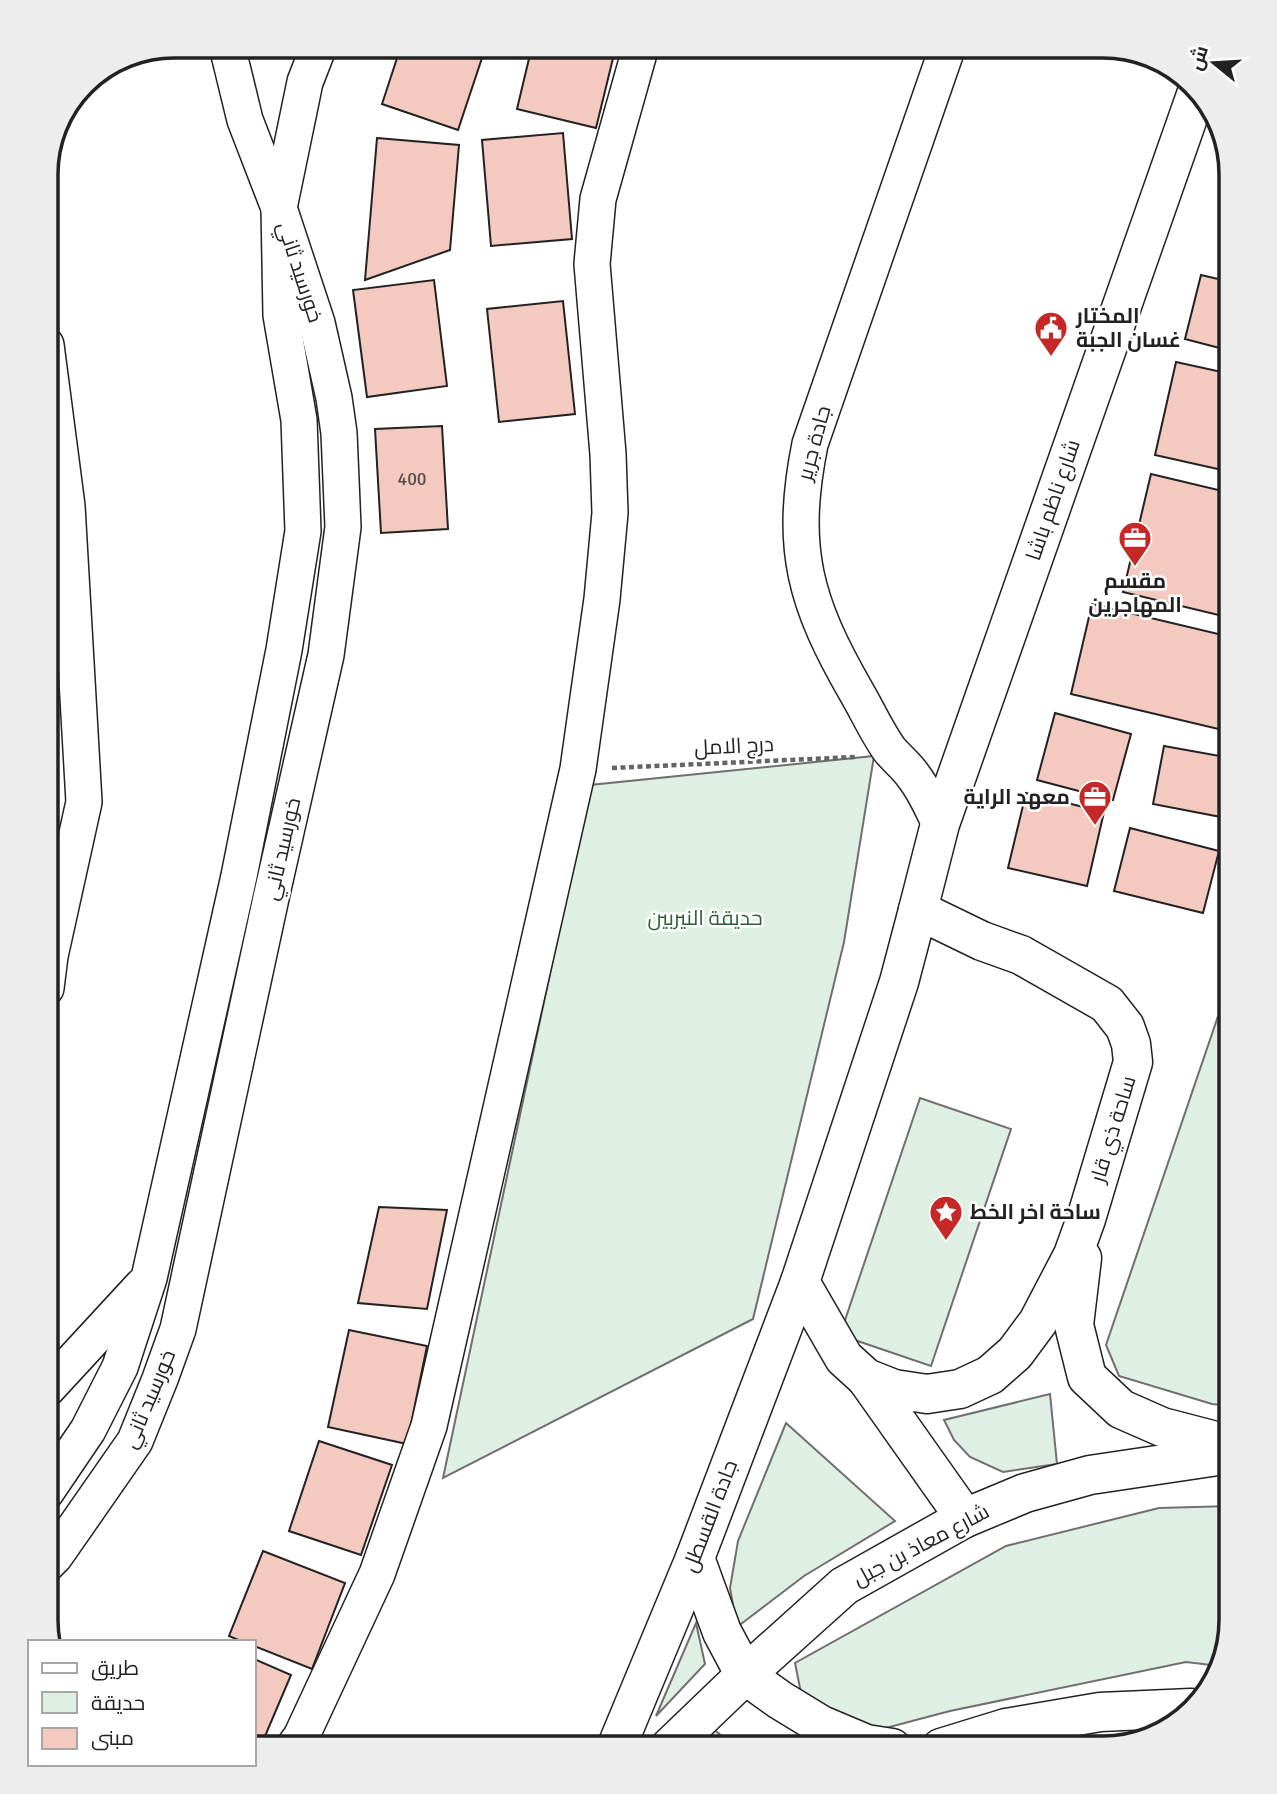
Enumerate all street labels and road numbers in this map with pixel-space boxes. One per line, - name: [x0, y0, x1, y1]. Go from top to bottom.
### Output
- street label: خورسيد ثاني: [269, 218, 329, 327]
- street label: جادة جرير: [791, 403, 836, 484]
- street label: شارع ناظم باشا: [1020, 436, 1087, 564]
- street label: درج الامل: [693, 731, 775, 762]
- street label: خورسيد ثاني: [258, 795, 309, 904]
- street label: ساحة ذي قار: [1084, 1073, 1144, 1187]
- street label: خورسيد ثاني: [117, 1346, 184, 1453]
- street label: جادة القسطل: [677, 1456, 743, 1576]
- street label: شارع معاذ بن جبل: [848, 1498, 994, 1593]

